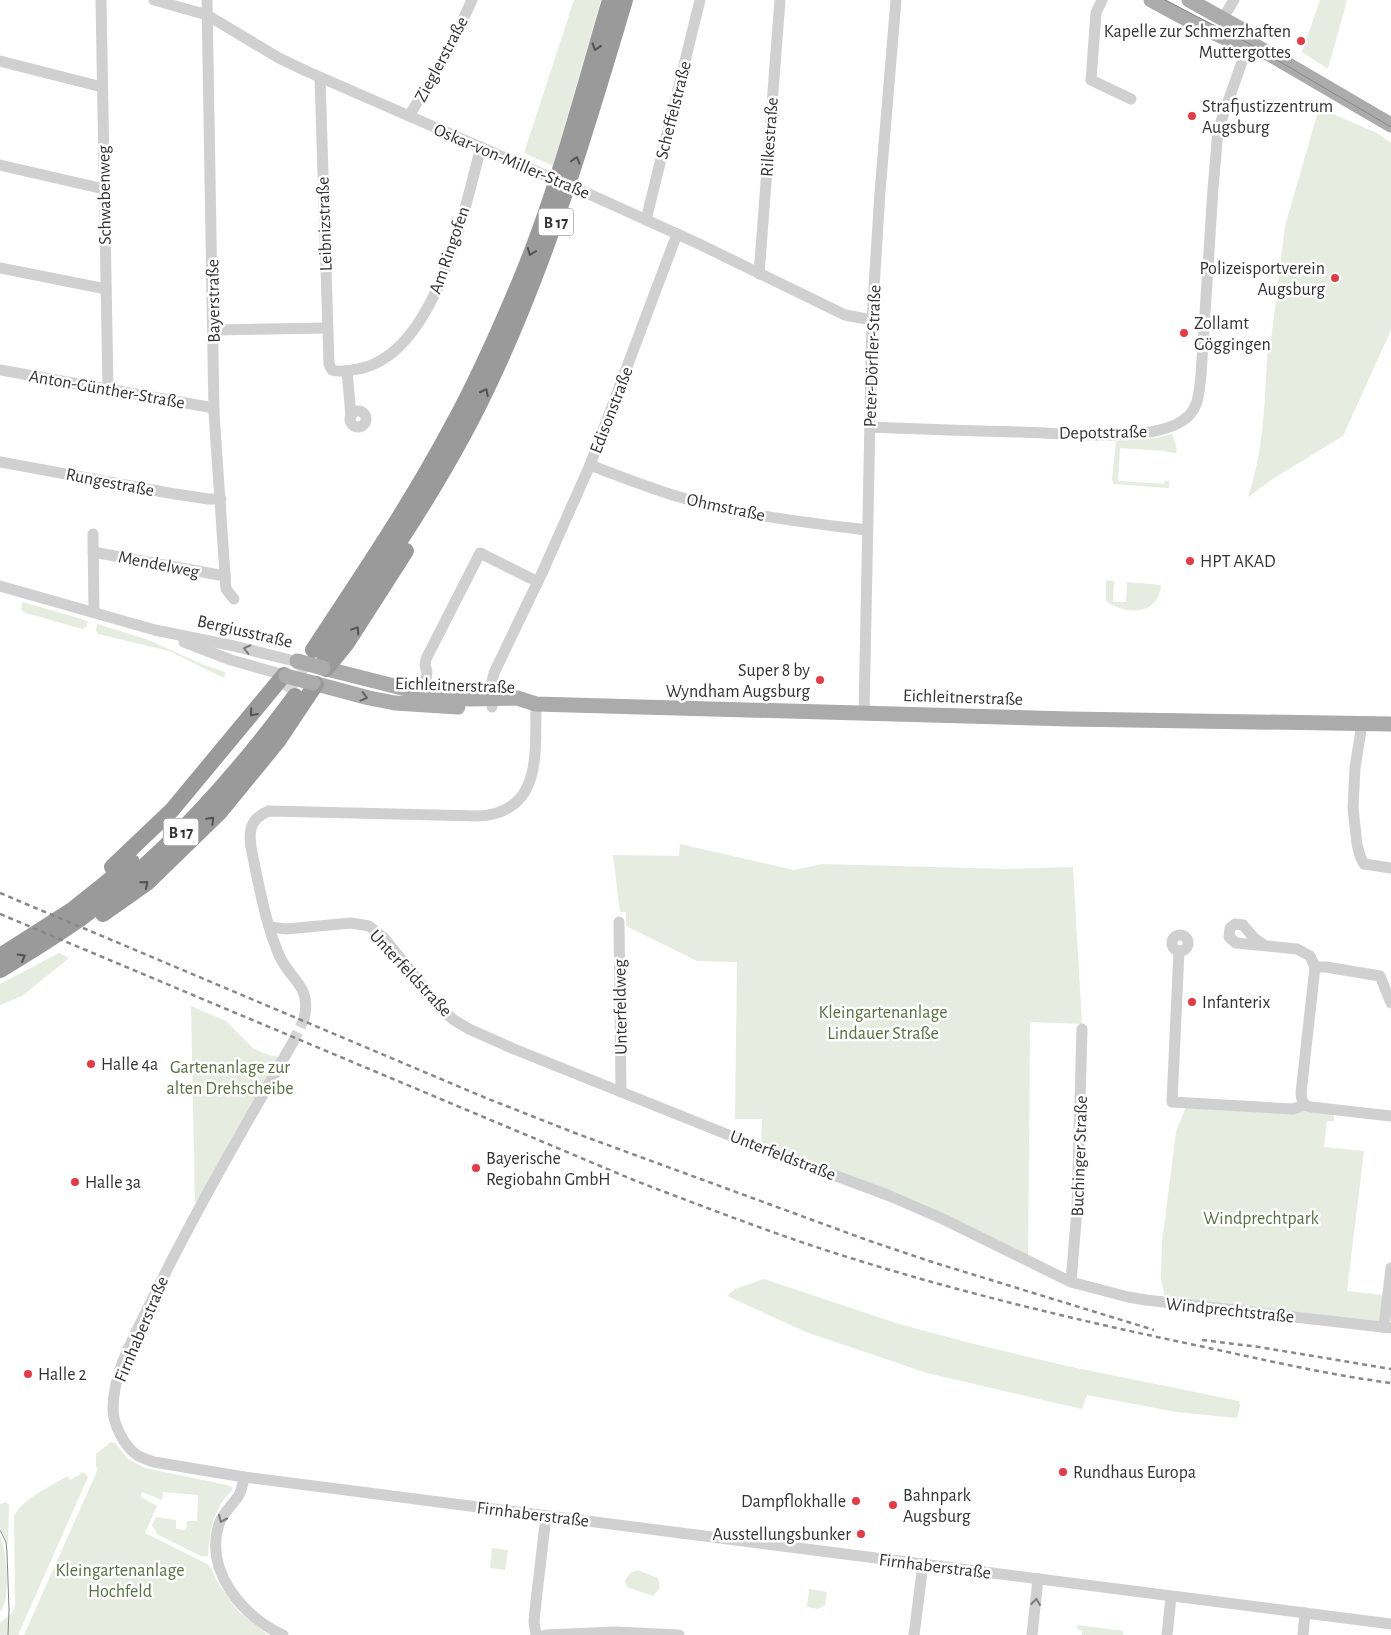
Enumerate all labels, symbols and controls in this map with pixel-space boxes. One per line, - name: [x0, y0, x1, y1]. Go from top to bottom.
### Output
- street label: Zieglerstraße: [412, 14, 472, 105]
- place label: Kapelle zur Schmerzhaften Muttergottes: [1104, 23, 1291, 62]
- marker: Kapelle zur Schmerzhaften Muttergottes: [1295, 35, 1307, 47]
- one-way arrow: [592, 42, 602, 50]
- street label: Scheffelstraße: [653, 59, 695, 161]
- street label: Rilkestraße: [758, 97, 782, 177]
- place label: Strafjustizzentrum Augsburg: [1202, 98, 1333, 137]
- marker: Strafjustizzentrum Augsburg: [1186, 110, 1198, 122]
- street label: Oskar-von-Miller-Straße: [431, 121, 592, 203]
- street label: Schwabenweg: [95, 145, 115, 245]
- one-way arrow: [570, 156, 580, 164]
- street label: Leibnizstraße: [314, 176, 336, 272]
- street label: Am Ringofen: [427, 204, 473, 296]
- road number: B 17: [538, 208, 574, 236]
- one-way arrow: [527, 247, 537, 255]
- street label: Bayerstraße: [204, 259, 224, 343]
- place label: Polizeisportverein Augsburg: [1200, 260, 1325, 299]
- marker: Polizeisportverein Augsburg: [1329, 272, 1341, 284]
- street label: Peter-Dörfler-Straße: [862, 284, 884, 428]
- place label: Zollamt Göggingen: [1194, 315, 1271, 354]
- marker: Zollamt Göggingen: [1178, 327, 1190, 339]
- street label: Edisonstraße: [587, 365, 637, 456]
- street label: Anton-Günther-Straße: [28, 367, 186, 413]
- one-way arrow: [479, 388, 489, 397]
- street label: Depotstraße: [1059, 423, 1147, 443]
- street label: Rungestraße: [64, 466, 156, 500]
- street label: Ohmstraße: [685, 491, 767, 525]
- street label: Mendelweg: [117, 548, 201, 582]
- place label: HPT AKAD: [1200, 553, 1276, 571]
- marker: HPT AKAD: [1184, 555, 1196, 567]
- street label: Bergiusstraße: [195, 612, 294, 652]
- one-way arrow: [349, 626, 359, 635]
- one-way arrow: [243, 644, 252, 655]
- place label: Super 8 by Wyndham Augsburg: [666, 662, 810, 701]
- marker: Super 8 by Wyndham Augsburg: [814, 674, 826, 686]
- street label: Eichleitnerstraße: [395, 675, 515, 697]
- street label: Eichleitnerstraße: [903, 687, 1023, 709]
- one-way arrow: [359, 691, 367, 701]
- one-way arrow: [250, 707, 258, 716]
- one-way arrow: [205, 817, 214, 826]
- road number: B 17: [164, 819, 198, 846]
- one-way arrow: [139, 881, 148, 889]
- street label: Unterfeldstraße: [366, 927, 455, 1021]
- one-way arrow: [16, 954, 25, 964]
- street label: Unterfeldweg: [611, 959, 631, 1055]
- place label: Infanterix: [1202, 994, 1270, 1012]
- marker: Infanterix: [1186, 996, 1198, 1008]
- park label: Kleingartenanlage Lindauer Straße: [818, 1004, 948, 1043]
- place label: Halle 4a: [101, 1056, 158, 1074]
- marker: Halle 4a: [85, 1058, 97, 1070]
- park label: Gartenanlage zur alten Drehscheibe: [166, 1059, 294, 1098]
- street label: Buchinger Straße: [1069, 1095, 1091, 1217]
- street label: Unterfeldstraße: [727, 1128, 838, 1184]
- place label: Bayerische Regiobahn GmbH: [486, 1150, 610, 1189]
- marker: Bayerische Regiobahn GmbH: [470, 1162, 482, 1174]
- place label: Halle 3a: [85, 1174, 141, 1192]
- marker: Halle 3a: [69, 1176, 81, 1188]
- park label: Windprechtpark: [1203, 1210, 1320, 1228]
- street label: Firnhaberstraße: [112, 1274, 172, 1385]
- street label: Windprechtstraße: [1165, 1295, 1295, 1327]
- place label: Halle 2: [38, 1366, 87, 1384]
- marker: Halle 2: [22, 1368, 34, 1380]
- place label: Rundhaus Europa: [1073, 1464, 1196, 1482]
- marker: Rundhaus Europa: [1057, 1466, 1069, 1478]
- place label: Bahnpark Augsburg: [903, 1487, 972, 1526]
- place label: Dampflokhalle: [741, 1493, 846, 1511]
- marker: Dampflokhalle: [850, 1495, 862, 1507]
- street label: Firnhaberstraße: [476, 1499, 590, 1531]
- marker: Bahnpark Augsburg: [887, 1499, 899, 1511]
- one-way arrow: [218, 1514, 229, 1523]
- place label: Ausstellungsbunker: [712, 1526, 851, 1544]
- marker: Ausstellungsbunker: [855, 1528, 867, 1540]
- street label: Firnhaberstraße: [878, 1551, 992, 1583]
- park label: Kleingartenanlage Hochfeld: [55, 1562, 185, 1601]
- one-way arrow: [1030, 1597, 1041, 1605]

